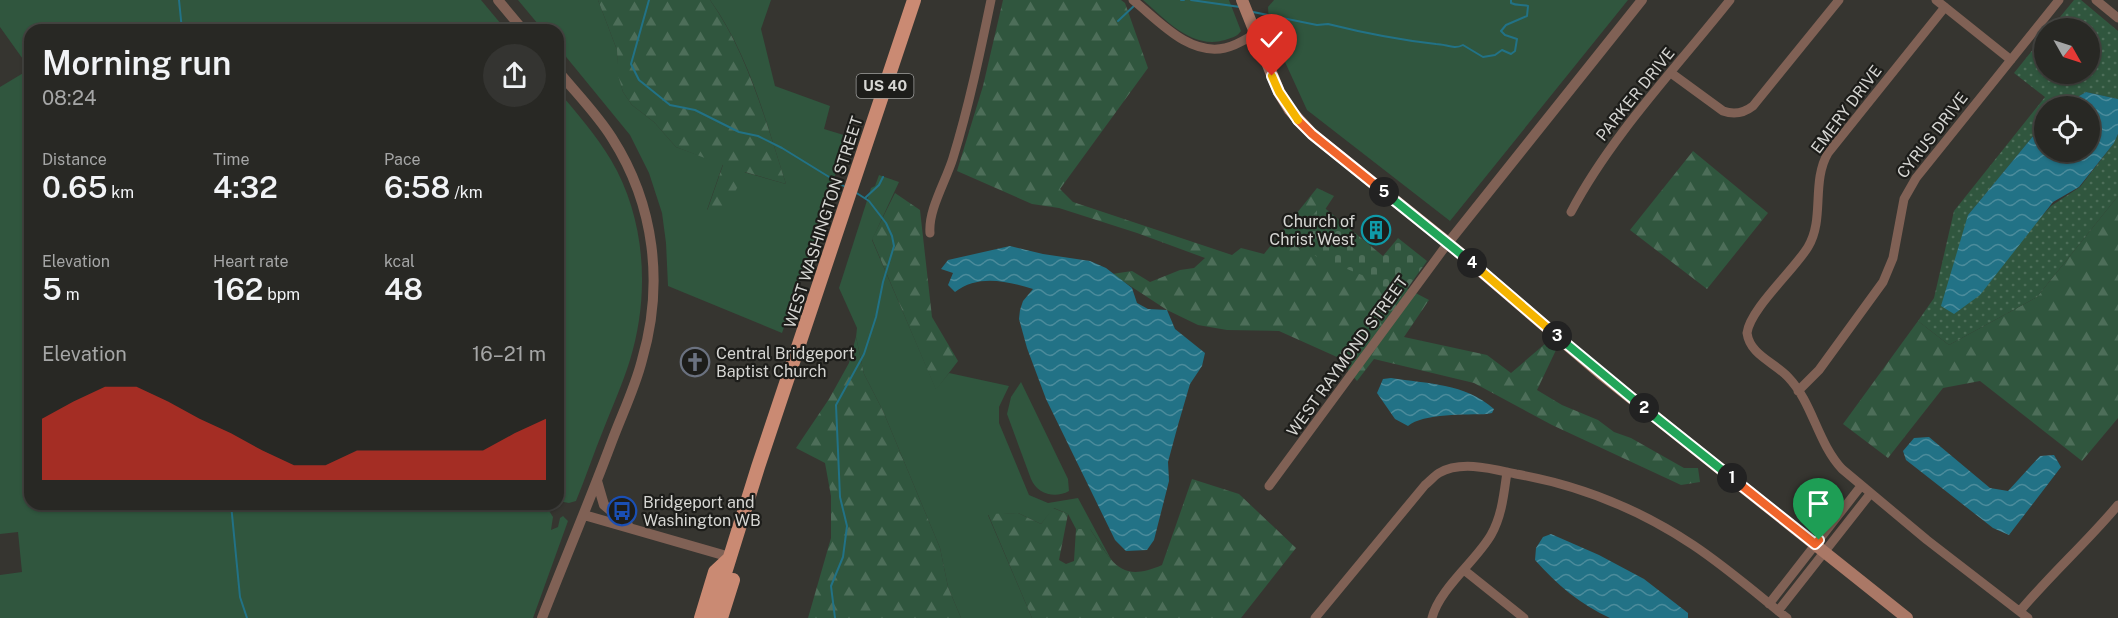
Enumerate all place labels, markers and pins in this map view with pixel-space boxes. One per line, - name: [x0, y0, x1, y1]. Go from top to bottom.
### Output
- pin: [1246, 14, 1297, 76]
- pin: 5: [1369, 177, 1399, 207]
- place label: Church of Christ West: [1269, 212, 1355, 249]
- building icon: Church of Christ West: [1360, 214, 1392, 246]
- pin: 4: [1457, 248, 1487, 278]
- pin: 3: [1542, 321, 1572, 351]
- place label: Central Bridgeport Baptist Church: [716, 344, 855, 381]
- church icon: Central Bridgeport Baptist Church: [679, 346, 711, 378]
- pin: 2: [1629, 393, 1659, 423]
- pin: 1: [1717, 463, 1747, 493]
- pin: [1793, 478, 1844, 540]
- place label: Bridgeport and Washington WB: [643, 493, 761, 530]
- bus stop icon: Bridgeport and Washington WB: [606, 495, 638, 527]

